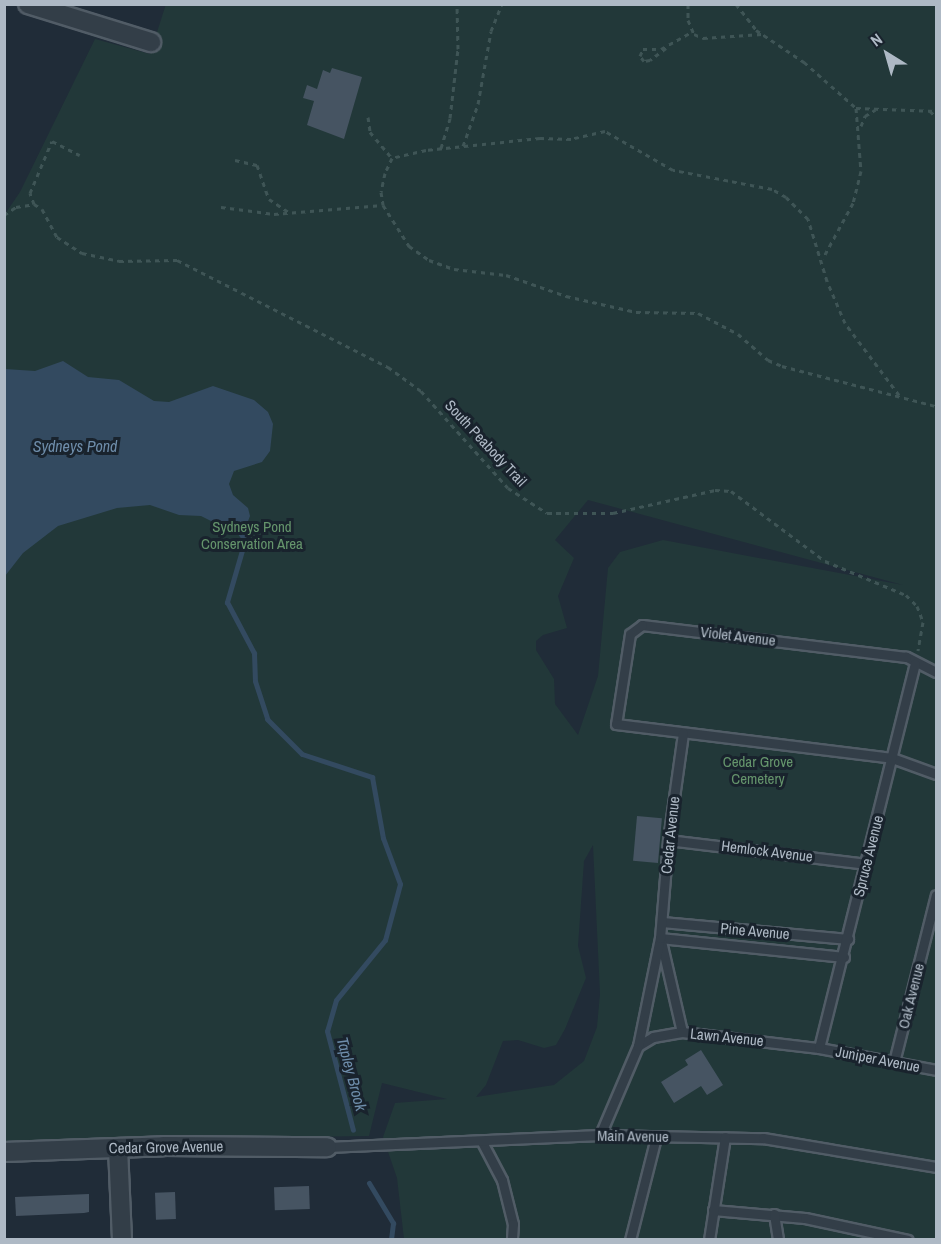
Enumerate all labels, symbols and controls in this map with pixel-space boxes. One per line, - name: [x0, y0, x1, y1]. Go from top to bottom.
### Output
- north arrow: [857, 24, 917, 84]
- text: N: [866, 28, 887, 51]
- street label: South Peabody Trail: [441, 396, 531, 490]
- water label: Sydneys Pond: [33, 436, 117, 456]
- park label: Sydneys Pond Conservation Area: [201, 517, 303, 552]
- street label: Violet Avenue: [699, 622, 777, 650]
- park label: Cedar Grove Cemetery: [723, 752, 793, 787]
- street label: Cedar Avenue: [657, 795, 683, 875]
- street label: Spruce Avenue: [849, 813, 887, 899]
- street label: Hemlock Avenue: [720, 836, 814, 866]
- street label: Pine Avenue: [719, 919, 791, 943]
- street label: Oak Avenue: [894, 961, 928, 1031]
- street label: Lawn Avenue: [689, 1024, 765, 1050]
- water label: Tapley Brook: [333, 1035, 371, 1113]
- street label: Juniper Avenue: [834, 1042, 922, 1076]
- street label: Main Avenue: [597, 1126, 669, 1146]
- street label: Cedar Grove Avenue: [108, 1137, 224, 1157]

